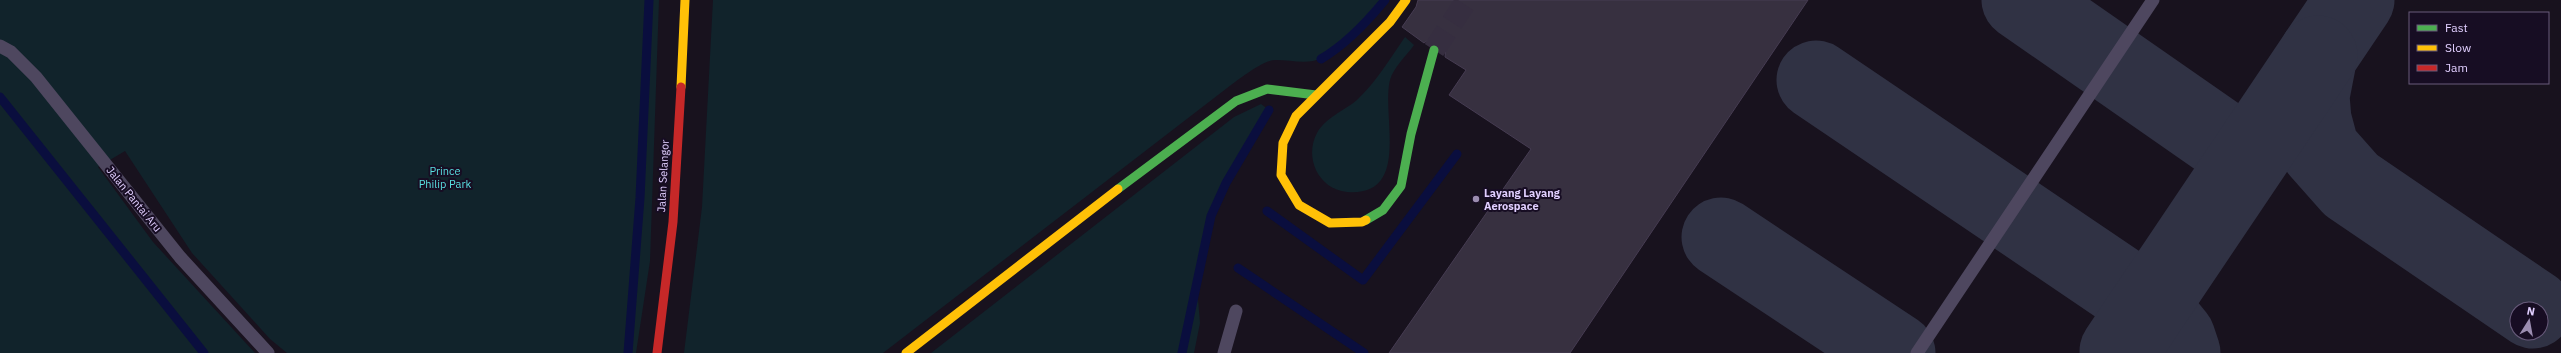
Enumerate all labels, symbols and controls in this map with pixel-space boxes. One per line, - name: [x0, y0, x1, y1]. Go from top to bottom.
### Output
- legend: [2409, 12, 2549, 84]
- text: Fast: [2445, 20, 2468, 35]
- text: Slow: [2445, 40, 2471, 55]
- text: Jam: [2445, 60, 2468, 75]
- street label: Jalan Selangor: [654, 139, 672, 213]
- street label: Jalan Pantai Aru: [103, 163, 165, 235]
- park label: Prince Philip Park: [419, 164, 472, 191]
- place label: Layang Layang Aerospace: [1484, 186, 1561, 213]
- marker: Layang Layang Aerospace: [1471, 194, 1481, 204]
- north arrow: [2509, 301, 2549, 341]
- text: N: [2526, 304, 2536, 319]

